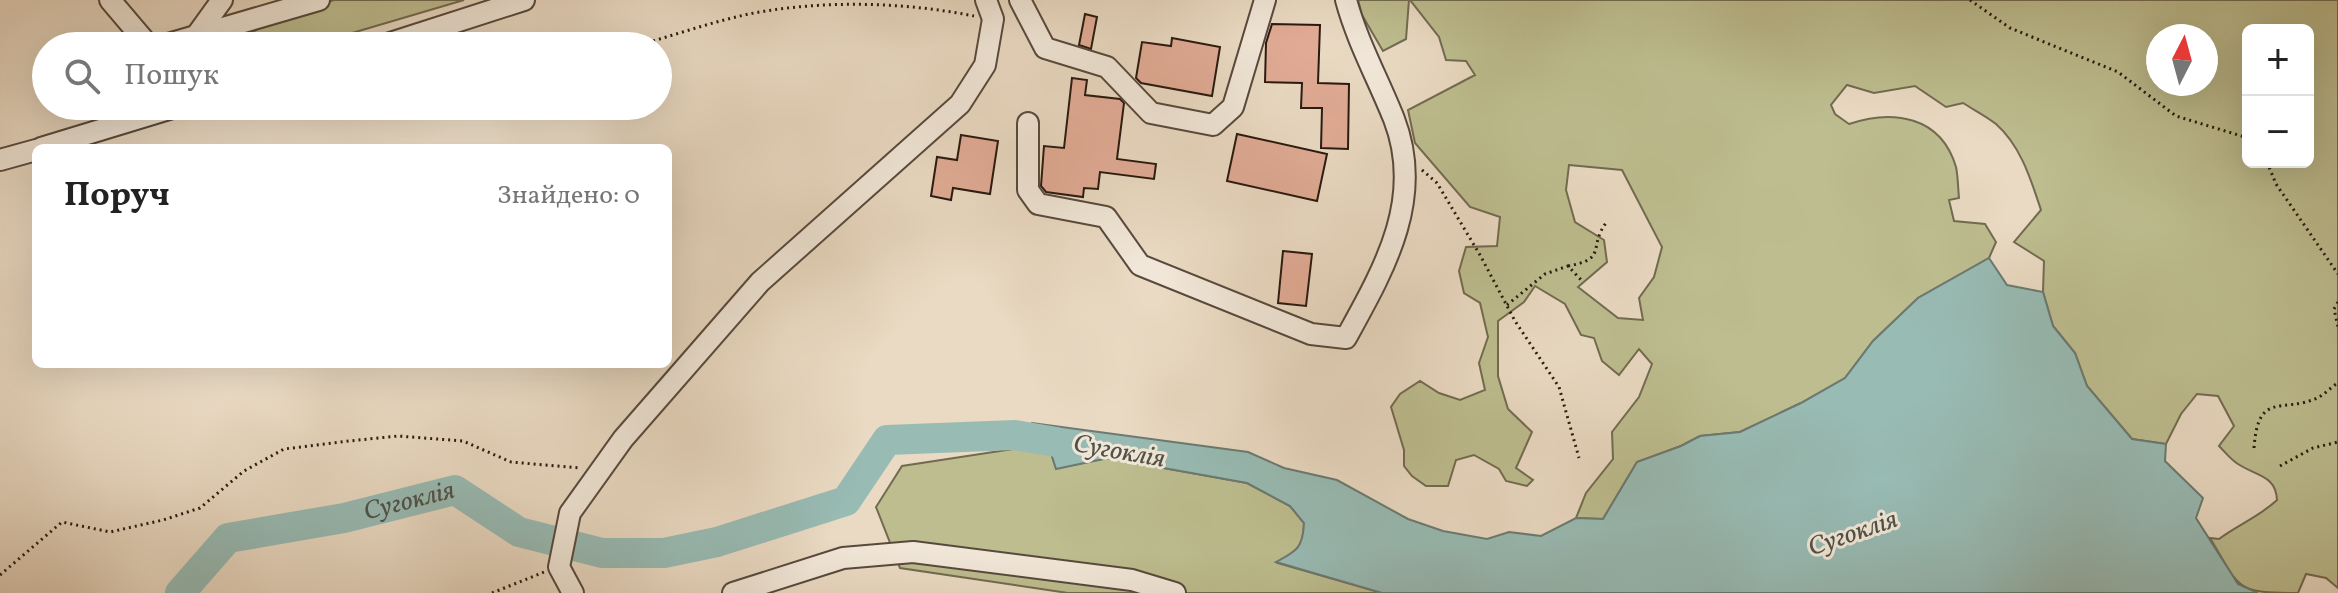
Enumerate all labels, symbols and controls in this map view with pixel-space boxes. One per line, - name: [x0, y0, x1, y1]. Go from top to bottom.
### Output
- north arrow: [2146, 24, 2218, 96]
- map controls: [2242, 24, 2314, 168]
- button: +: [2242, 24, 2314, 96]
- search box: [32, 32, 672, 120]
- icon: search: [60, 54, 104, 98]
- text: Пошук: [124, 55, 219, 97]
- button: −: [2242, 96, 2314, 168]
- text: Поруч: [64, 173, 170, 220]
- text: Знайдено: 0: [497, 178, 640, 214]
- water label: Сугоклія: [1070, 426, 1168, 478]
- water label: Сугоклія: [360, 473, 459, 530]
- water label: Сугоклія: [1803, 502, 1903, 566]

